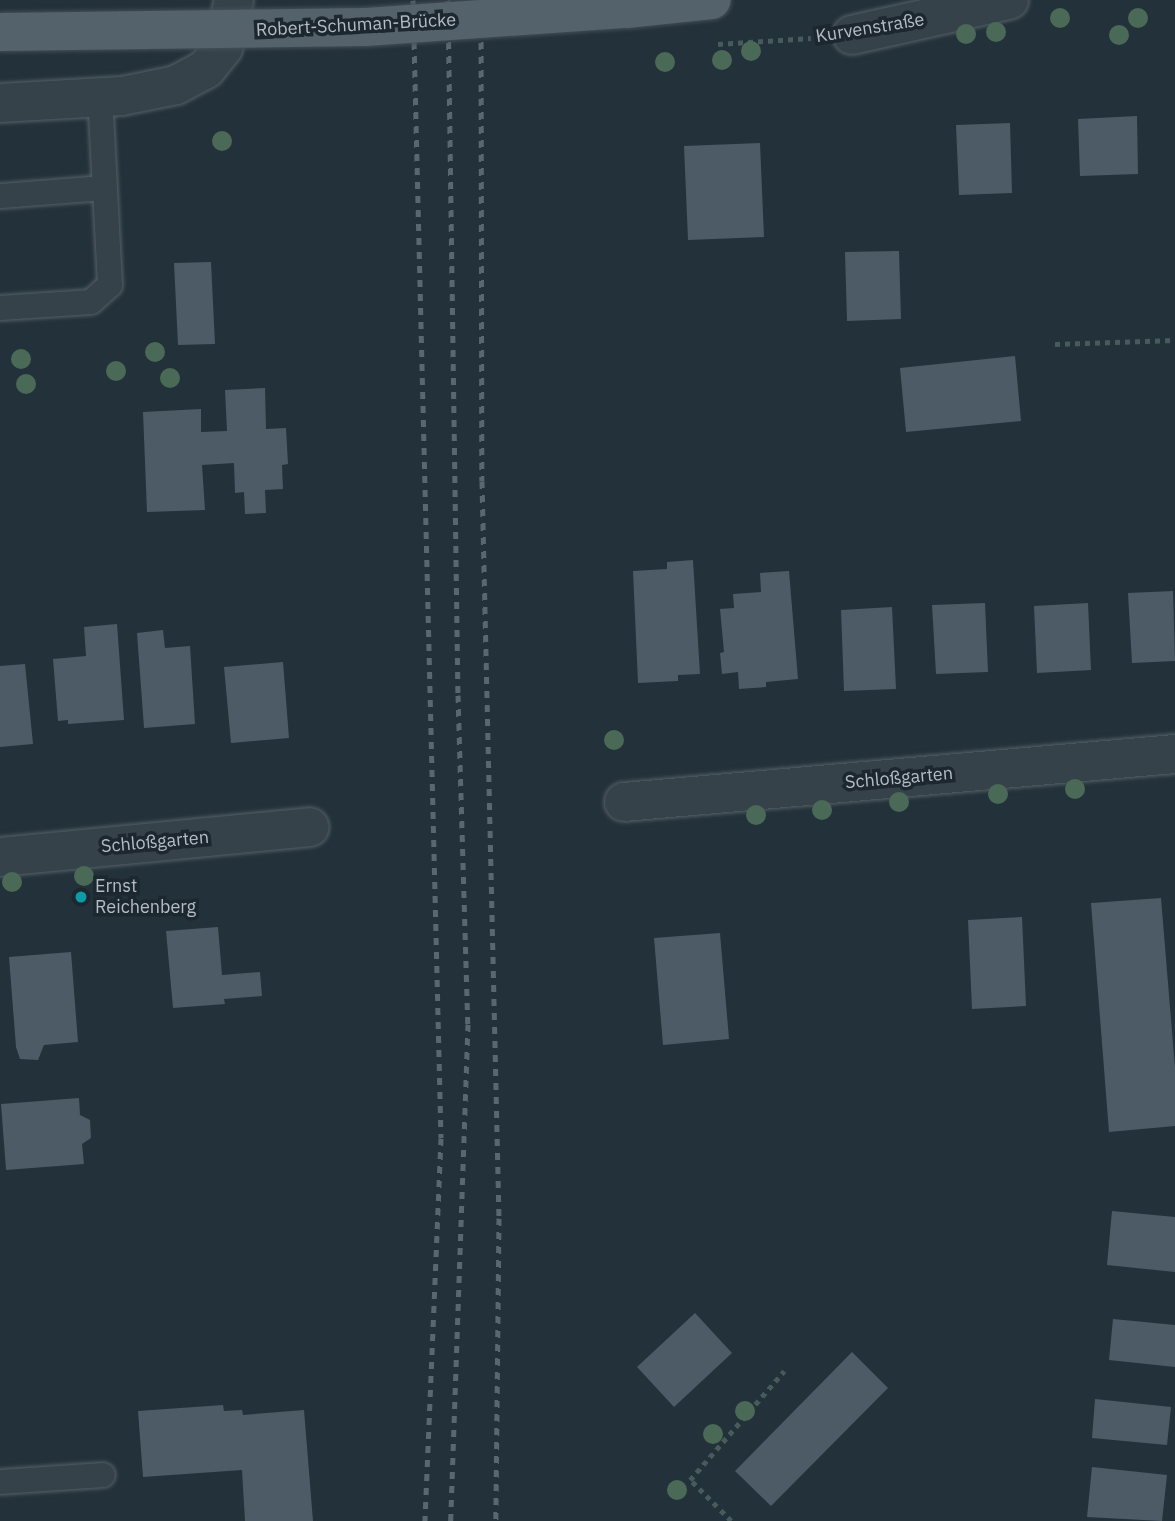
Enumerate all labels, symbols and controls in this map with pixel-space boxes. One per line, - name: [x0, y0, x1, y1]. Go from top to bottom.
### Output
- street label: Robert-Schuman-Brücke: [255, 9, 457, 41]
- street label: Kurvenstraße: [814, 9, 926, 47]
- street label: Schloßgarten: [844, 763, 954, 793]
- street label: Schloßgarten: [100, 827, 210, 857]
- place label: Ernst Reichenberg: [95, 876, 196, 918]
- marker: Ernst Reichenberg: [73, 889, 89, 905]

